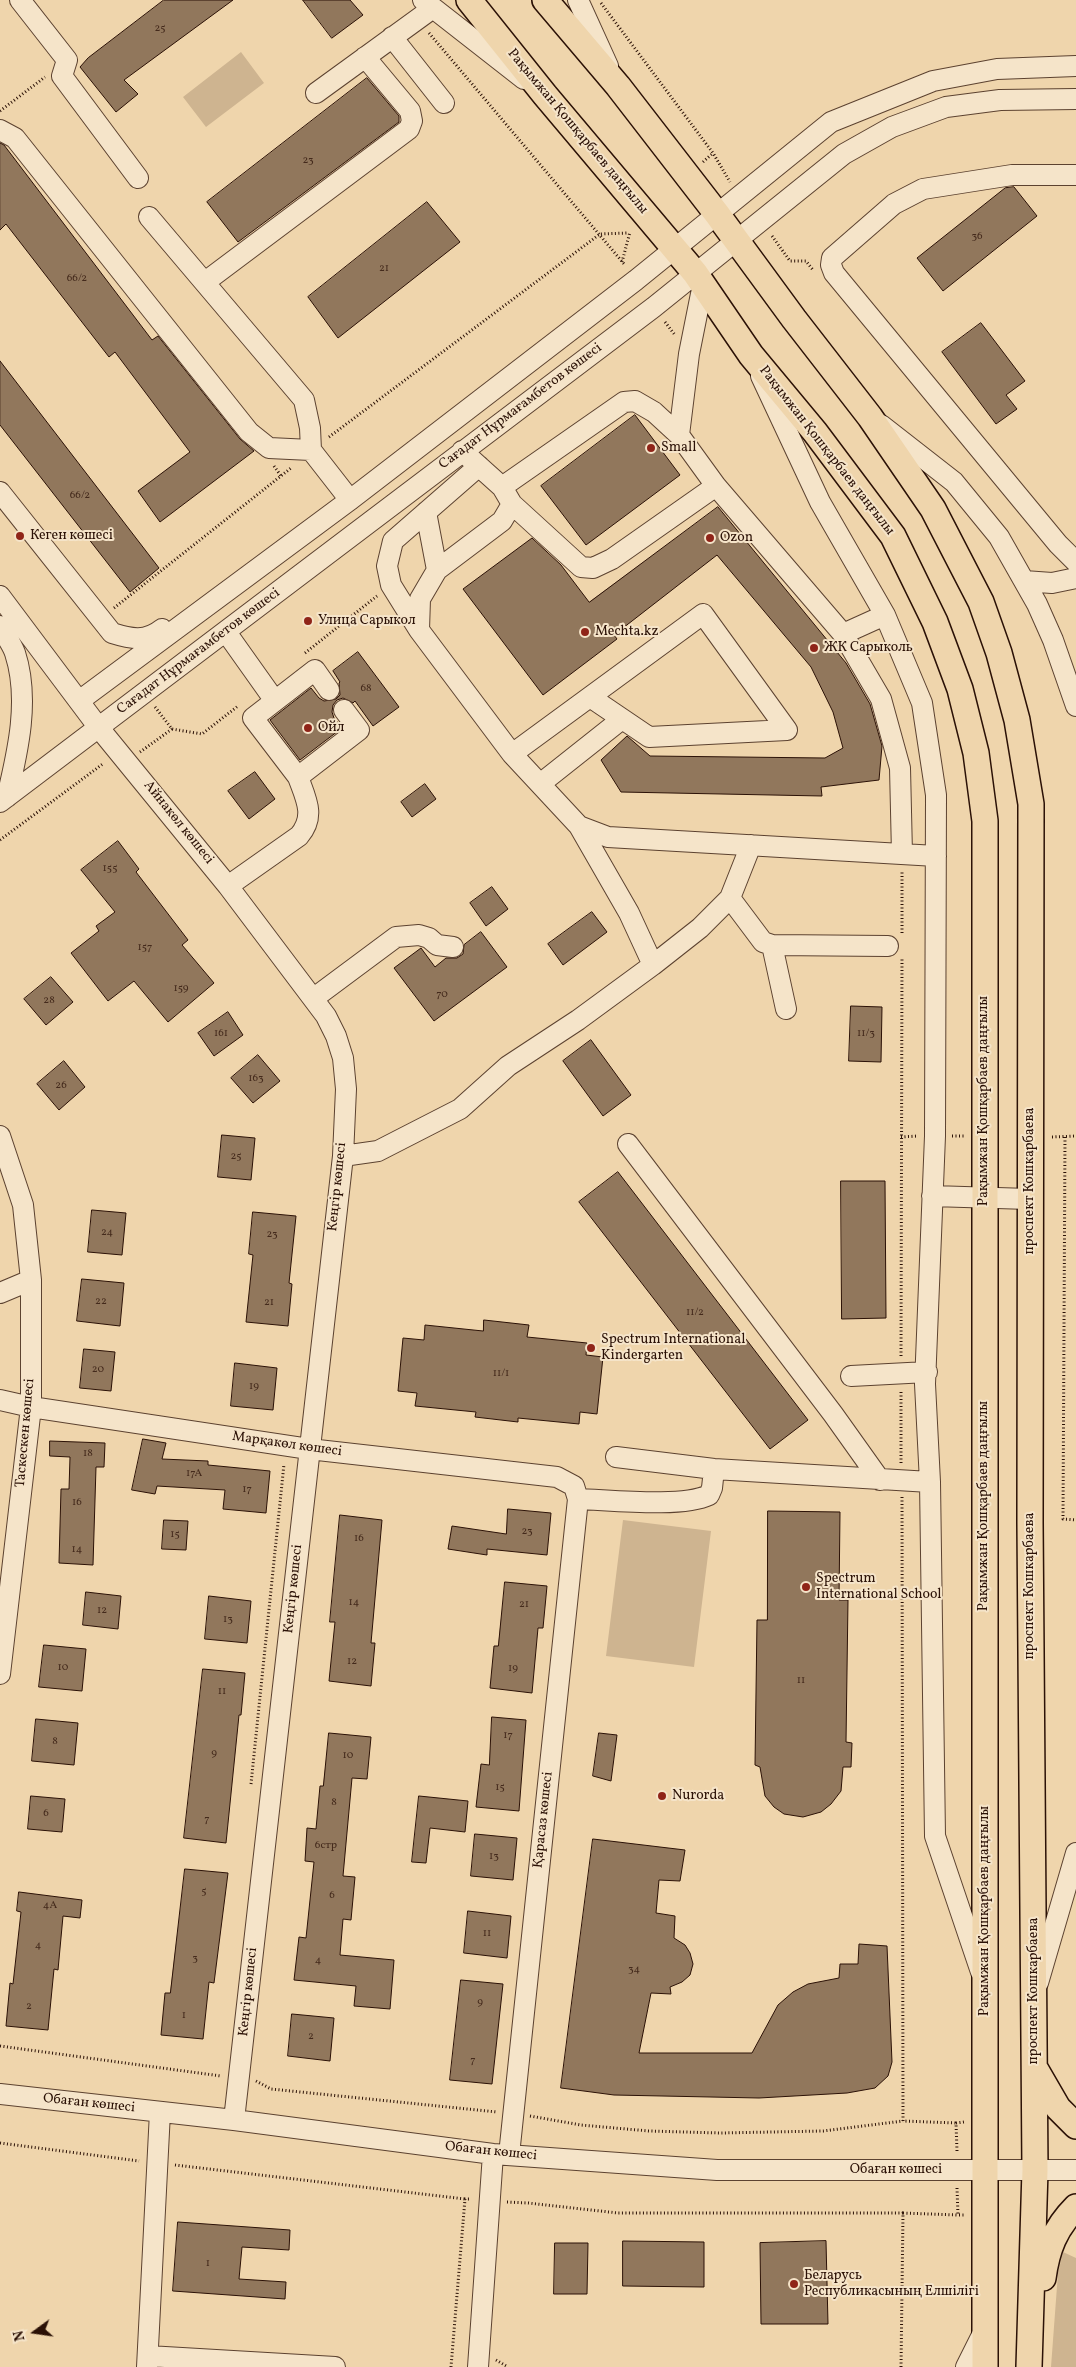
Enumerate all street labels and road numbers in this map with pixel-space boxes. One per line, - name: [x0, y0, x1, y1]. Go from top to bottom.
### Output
- street label: Рақымжан Қошқарбаев даңғылы: [503, 46, 651, 218]
- street label: Сағадат Нұрмағамбетов көшесі: [436, 340, 606, 474]
- street label: Рақымжан Қошқарбаев даңғылы: [755, 363, 897, 539]
- street label: Сағадат Нұрмағамбетов көшесі: [114, 585, 284, 719]
- street label: Айнакөл көшесі: [139, 778, 217, 868]
- street label: Рақымжан Қошқарбаев даңғылы: [976, 996, 992, 1206]
- street label: проспект Кошкарбаева: [1022, 1107, 1038, 1255]
- street label: Кеңгір көшесі: [325, 1142, 351, 1232]
- street label: Таскескен көшесі: [13, 1378, 39, 1488]
- street label: Рақымжан Қошқарбаев даңғылы: [976, 1401, 992, 1611]
- street label: Марқакөл көшесі: [231, 1429, 343, 1461]
- street label: проспект Кошкарбаева: [1022, 1512, 1038, 1660]
- street label: Кеңгір көшесі: [281, 1544, 307, 1634]
- street label: Қарасаз көшесі: [531, 1771, 557, 1869]
- street label: Рақымжан Қошқарбаев даңғылы: [977, 1806, 993, 2016]
- street label: проспект Кошкарбаева: [1026, 1917, 1042, 2065]
- street label: Кеңгір көшесі: [236, 1947, 262, 2037]
- street label: Обаған көшесі: [42, 2091, 136, 2117]
- street label: Обаған көшесі: [444, 2139, 538, 2165]
- street label: Обаған көшесі: [850, 2162, 942, 2178]

